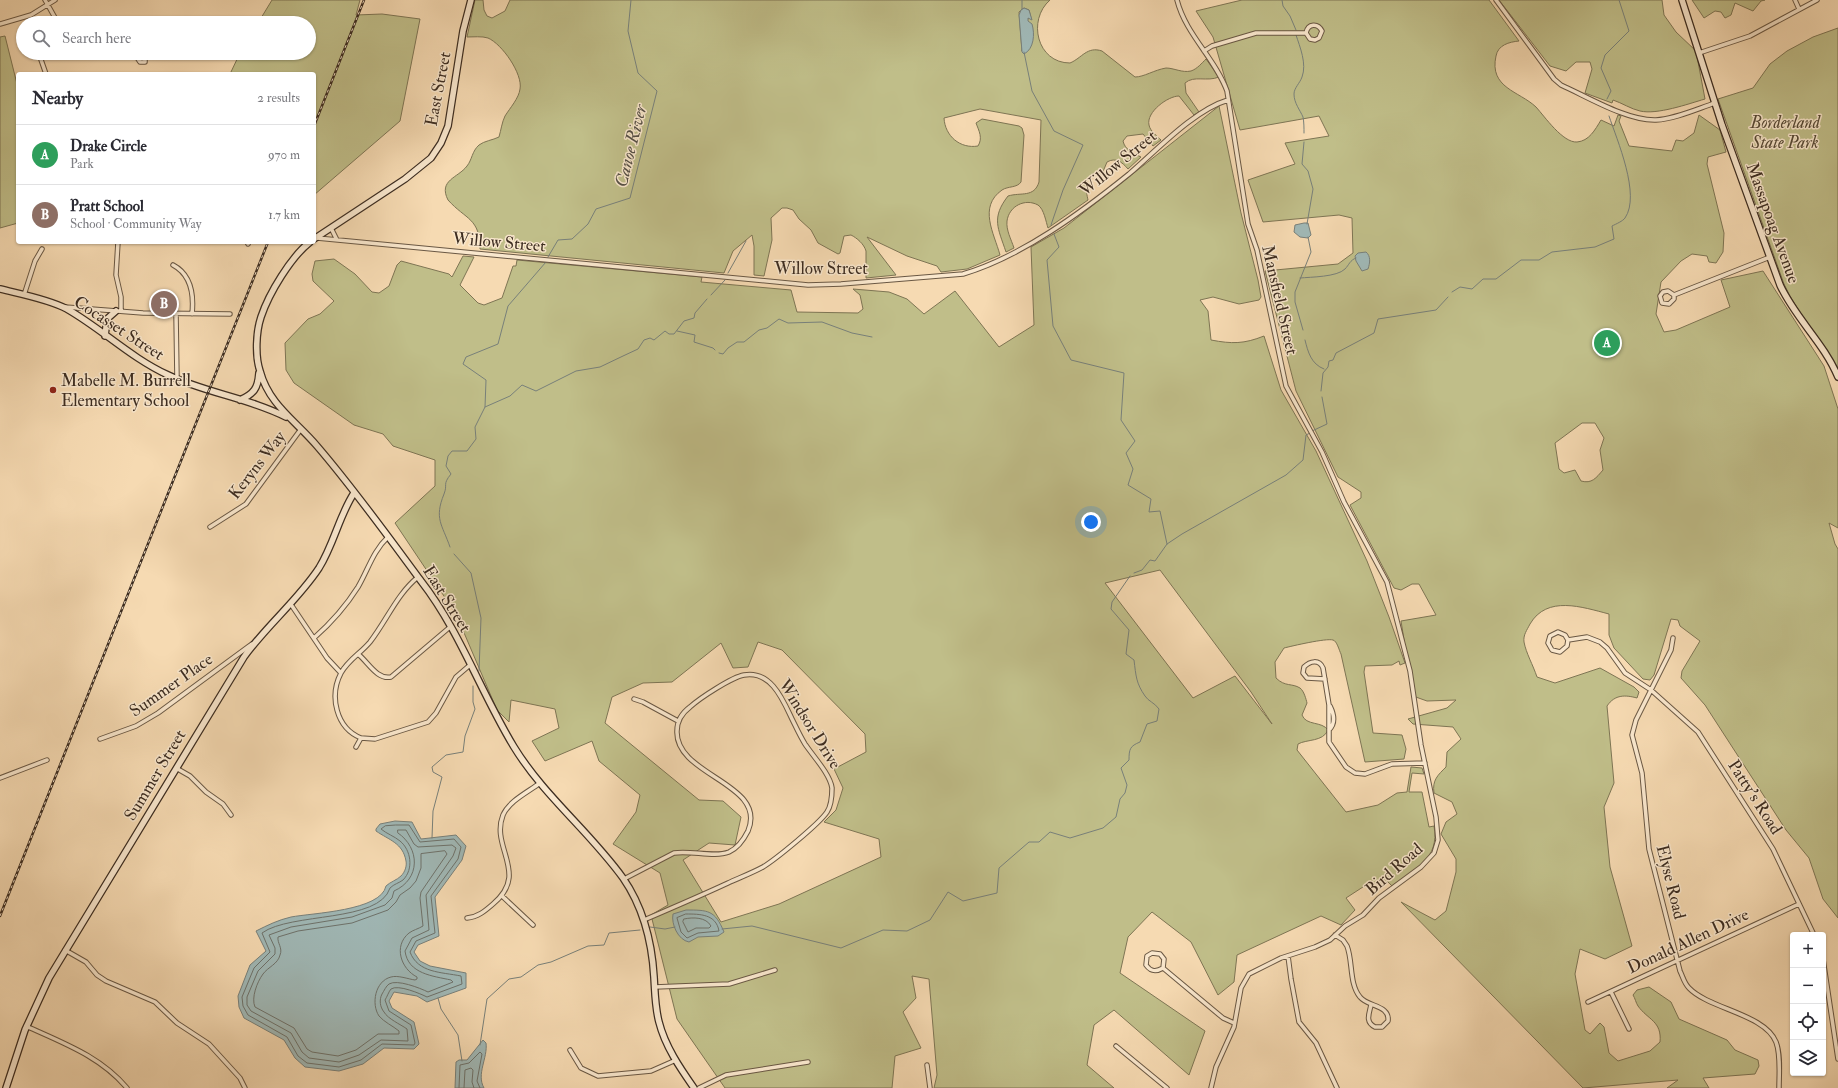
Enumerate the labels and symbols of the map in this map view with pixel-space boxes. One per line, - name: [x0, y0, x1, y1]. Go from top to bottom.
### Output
- street label: East Street: [421, 50, 456, 128]
- water label: Canoe River: [610, 101, 653, 190]
- park label: Borderland State Park: [1749, 112, 1821, 153]
- street label: Willow Street: [1074, 125, 1161, 201]
- street label: Massapoag Avenue: [1740, 160, 1805, 287]
- street label: Willow Street: [450, 227, 547, 257]
- street label: Mansfield Street: [1257, 243, 1303, 357]
- street label: Willow Street: [773, 258, 868, 279]
- pin: B: [151, 289, 177, 319]
- street label: Cocasset Street: [70, 291, 168, 365]
- pin: A: [1594, 328, 1620, 358]
- place label: Mabelle M. Burrell Elementary School: [61, 370, 191, 412]
- marker: Mabelle M. Burrell Elementary School: [48, 385, 58, 395]
- street label: Keryns Way: [224, 426, 291, 504]
- your location: [1081, 512, 1101, 532]
- street label: East Street: [418, 562, 476, 637]
- street label: Summer Place: [125, 649, 217, 721]
- street label: Windsor Drive: [774, 674, 846, 773]
- street label: Summer Street: [120, 725, 191, 824]
- street label: Patty's Road: [1722, 756, 1787, 839]
- street label: Bird Road: [1361, 838, 1428, 900]
- street label: Elyse Road: [1651, 843, 1691, 922]
- street label: Donald Allen Drive: [1624, 904, 1752, 978]

